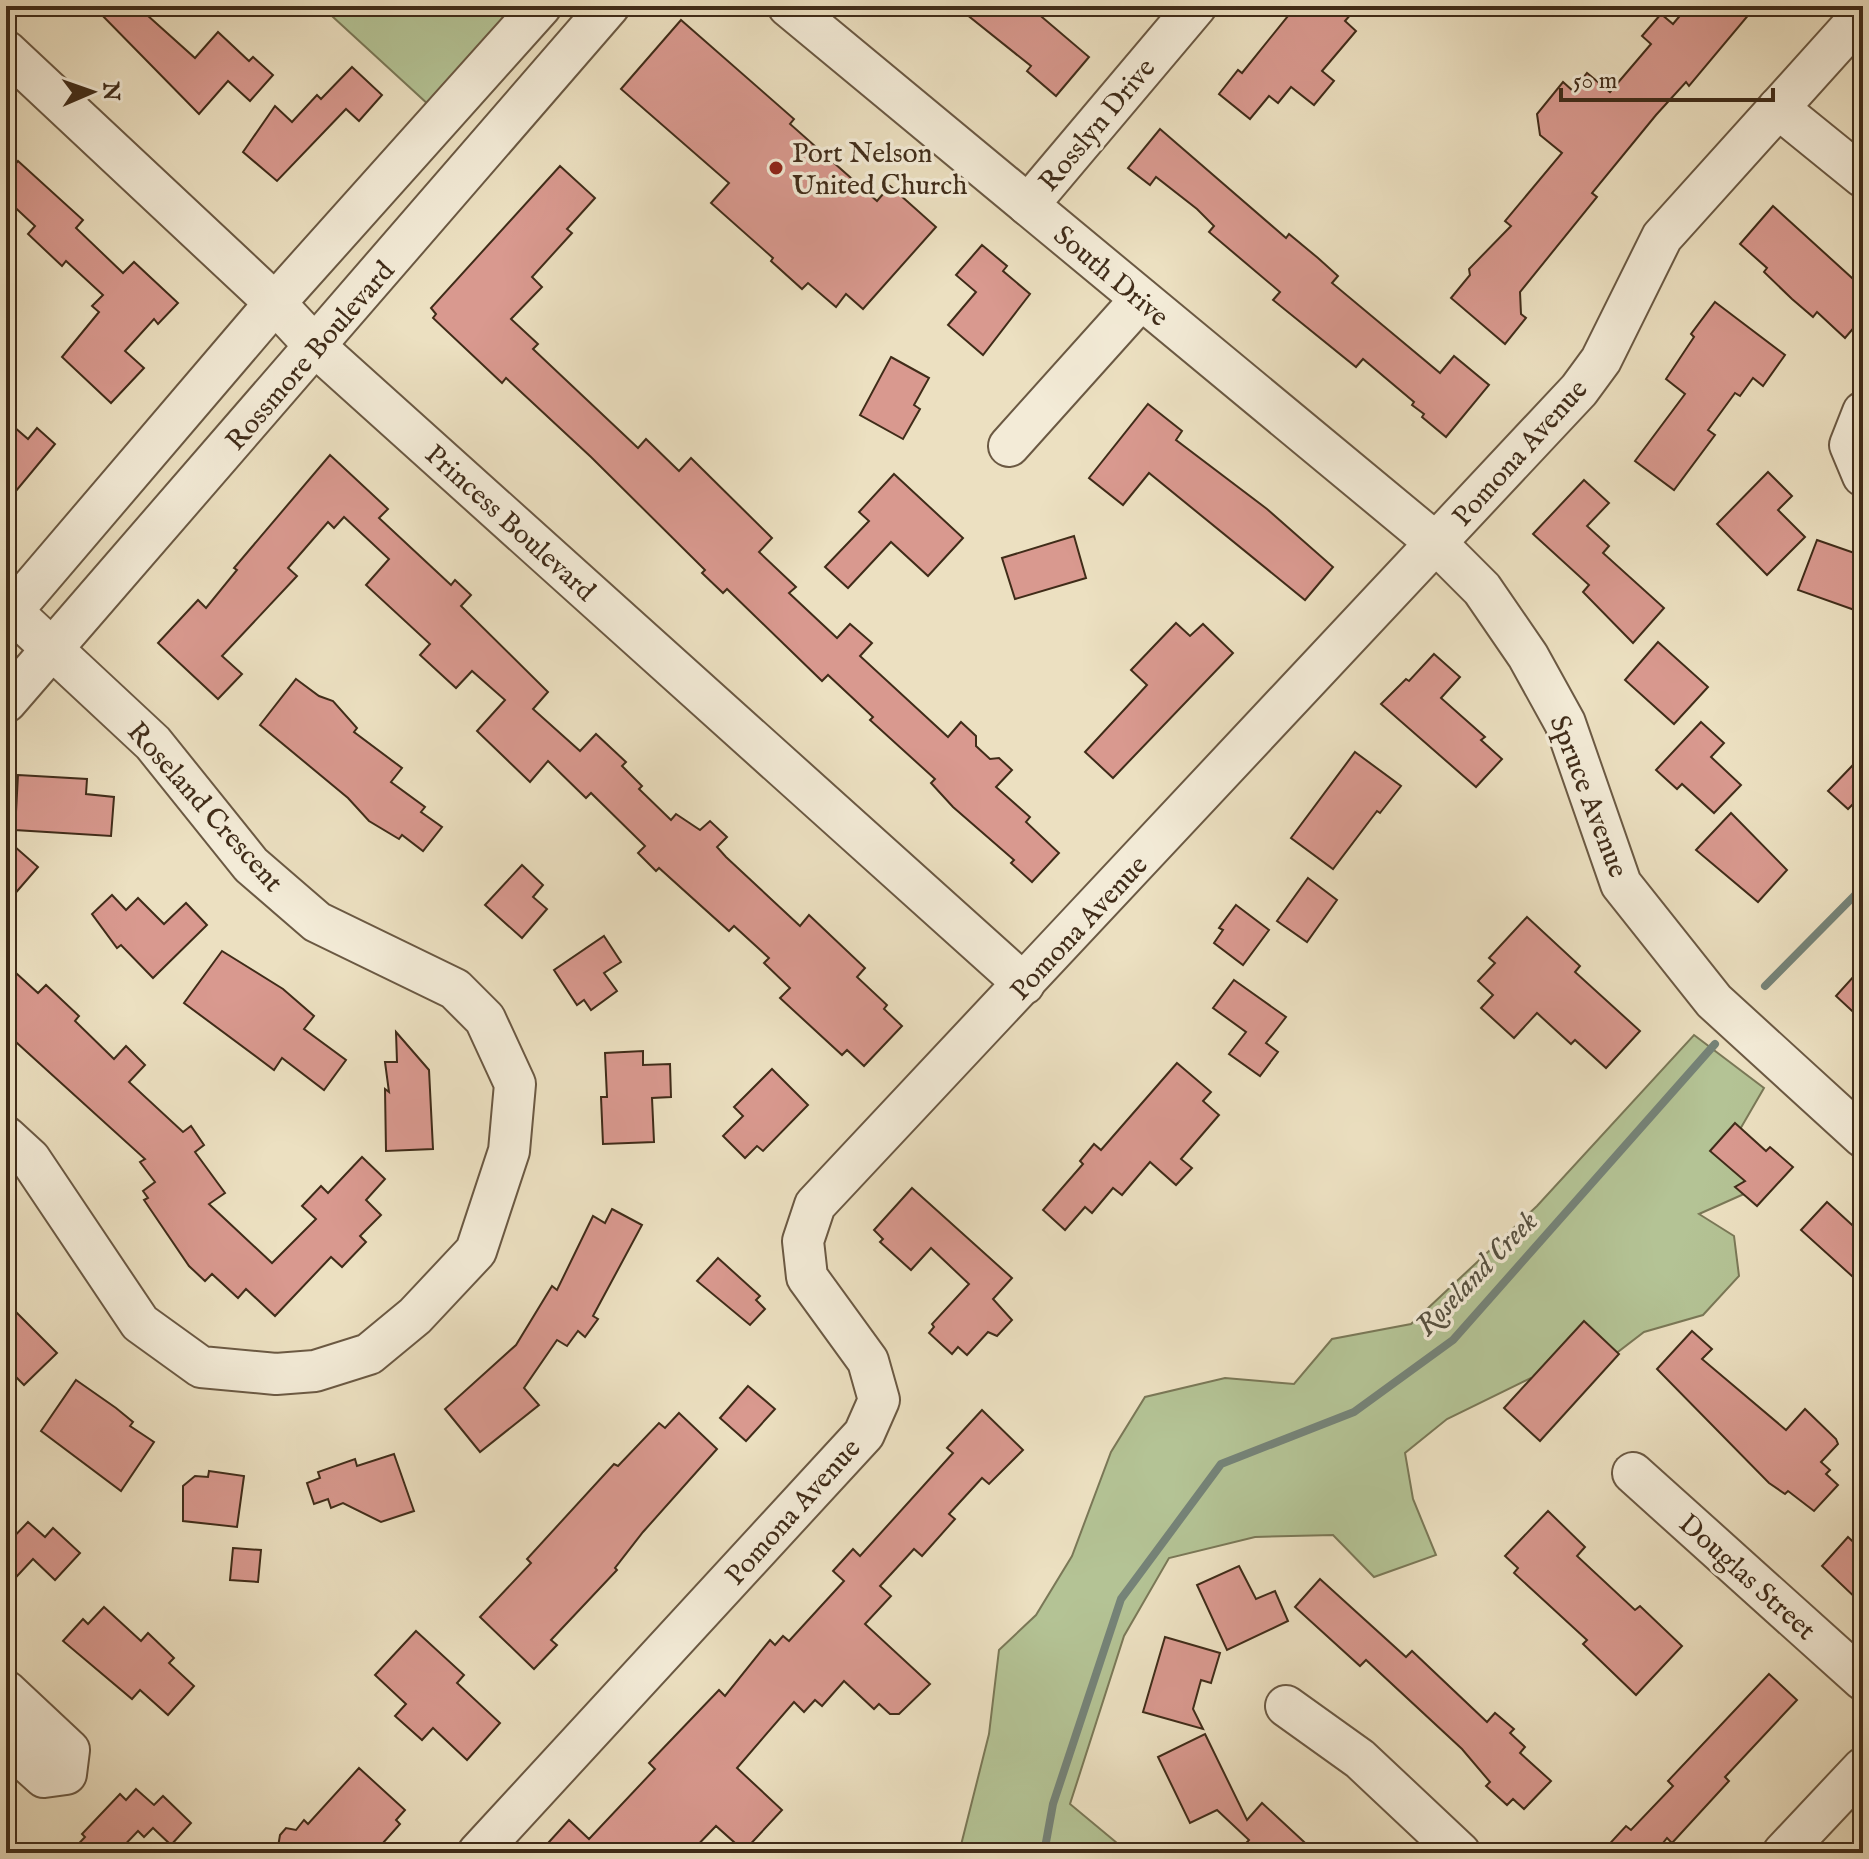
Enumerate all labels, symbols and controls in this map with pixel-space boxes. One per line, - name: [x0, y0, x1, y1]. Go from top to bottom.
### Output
- north arrow: [52, 52, 132, 132]
- street label: Rosslyn Drive: [1032, 52, 1164, 199]
- scale bar: [1561, 52, 1773, 102]
- text: 50 m: [1573, 66, 1617, 97]
- text: N: [96, 80, 124, 101]
- place label: Port Nelson United Church: [792, 137, 967, 204]
- marker: Port Nelson United Church: [767, 159, 785, 177]
- street label: South Drive: [1046, 219, 1175, 335]
- street label: Rossmore Boulevard: [219, 255, 403, 459]
- street label: Pomona Avenue: [1446, 373, 1596, 534]
- street label: Princess Boulevard: [417, 438, 602, 610]
- street label: Spruce Avenue: [1541, 711, 1635, 883]
- street label: Roseland Crescent: [119, 715, 290, 900]
- street label: Pomona Avenue: [1004, 849, 1156, 1009]
- water label: Roseland Creek: [1408, 1204, 1547, 1345]
- street label: Pomona Avenue: [719, 1432, 869, 1593]
- street label: Douglas Street: [1671, 1507, 1822, 1649]

